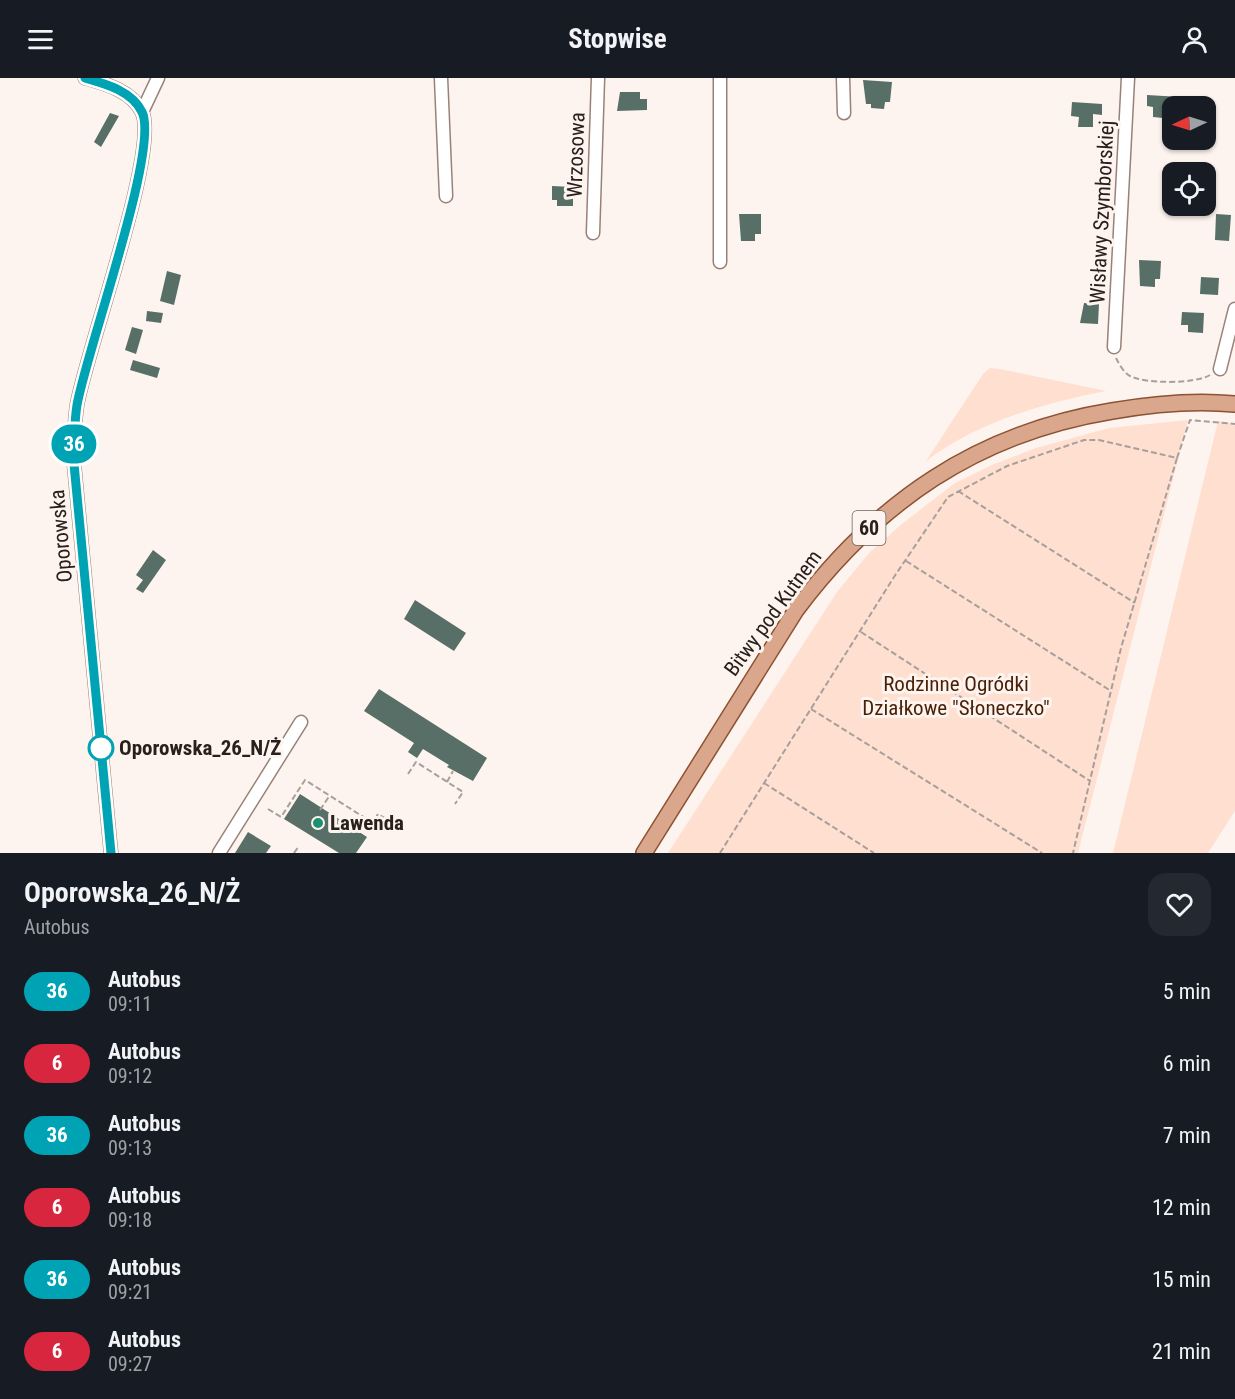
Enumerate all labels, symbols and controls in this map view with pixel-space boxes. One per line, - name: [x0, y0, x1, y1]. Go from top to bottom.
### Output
- icon: menu: [24, 23, 57, 56]
- text: Stopwise: [568, 23, 667, 55]
- icon: person: [1178, 23, 1211, 56]
- north arrow: [1162, 96, 1216, 150]
- map controls: [1162, 96, 1216, 216]
- street label: Wrzosowa: [563, 112, 589, 198]
- street label: Wisławy Szymborskiej: [1085, 120, 1119, 304]
- button: locate: [1162, 162, 1216, 216]
- line badge: 36: [47, 424, 101, 464]
- text: 36: [63, 432, 85, 456]
- street label: Oporowska: [45, 489, 77, 583]
- road number: 60: [852, 511, 886, 545]
- street label: Bitwy pod Kutnem: [719, 546, 827, 680]
- park label: Rodzinne Ogródki Działkowe "Słoneczko": [862, 672, 1050, 720]
- marker: Oporowska_26_N/Ż: [88, 735, 114, 761]
- place label: Oporowska_26_N/Ż: [119, 736, 281, 760]
- place label: Lawenda: [330, 811, 404, 835]
- marker: Lawenda: [311, 816, 325, 830]
- button: heart: [1148, 873, 1211, 936]
- text: Oporowska_26_N/Ż: [24, 876, 240, 909]
- text: Autobus: [24, 915, 90, 939]
- text: Autobus: [108, 967, 181, 992]
- text: 36: [46, 979, 68, 1003]
- text: 5 min: [1163, 979, 1211, 1004]
- text: 09:11: [108, 992, 152, 1016]
- text: Autobus: [108, 1039, 181, 1064]
- text: 6: [52, 1051, 62, 1075]
- text: 6 min: [1163, 1051, 1211, 1076]
- text: 09:12: [108, 1064, 152, 1088]
- text: Autobus: [108, 1111, 181, 1136]
- text: 36: [46, 1123, 68, 1147]
- text: 7 min: [1163, 1123, 1211, 1148]
- text: 09:13: [108, 1136, 152, 1160]
- text: Autobus: [108, 1183, 181, 1208]
- text: 6: [52, 1195, 62, 1219]
- text: 12 min: [1152, 1195, 1211, 1220]
- text: 09:18: [108, 1208, 152, 1232]
- text: Autobus: [108, 1255, 181, 1280]
- text: 36: [46, 1267, 68, 1291]
- text: 15 min: [1152, 1267, 1211, 1292]
- text: 09:21: [108, 1280, 152, 1304]
- text: Autobus: [108, 1327, 181, 1352]
- text: 6: [52, 1339, 62, 1363]
- text: 21 min: [1152, 1339, 1211, 1364]
- text: 09:27: [108, 1352, 152, 1376]

